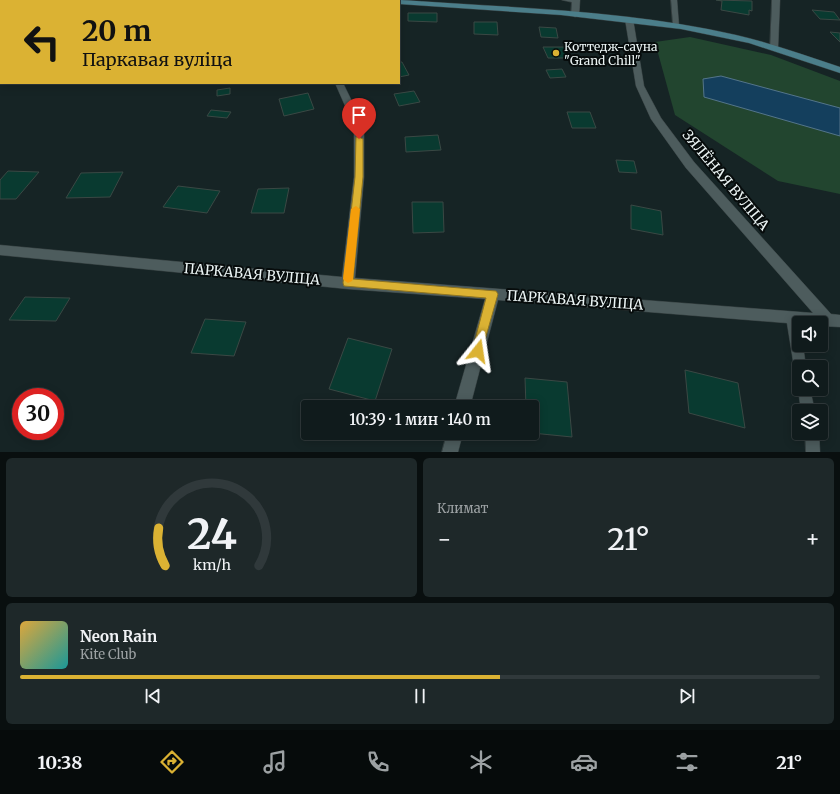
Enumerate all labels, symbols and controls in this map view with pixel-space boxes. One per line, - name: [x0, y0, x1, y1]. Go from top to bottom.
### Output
- text: 20 m: [82, 13, 151, 49]
- icon: left: [16, 16, 68, 68]
- place label: Коттедж-сауна "Grand Chill": [564, 39, 658, 68]
- text: Паркавая вуліца: [82, 48, 232, 71]
- marker: Коттедж-сауна "Grand Chill": [551, 48, 561, 58]
- pin: [342, 98, 376, 139]
- icon: arrive: [348, 104, 370, 126]
- street label: ЗЯЛЁНАЯ ВУЛІЦА: [679, 126, 773, 234]
- street label: ПАРКАВАЯ ВУЛІЦА: [183, 259, 321, 289]
- street label: ПАРКАВАЯ ВУЛІЦА: [506, 286, 644, 314]
- map controls: [792, 316, 828, 440]
- button: sound: [792, 316, 828, 352]
- position arrow: [457, 330, 499, 372]
- button: search: [792, 360, 828, 396]
- speed limit sign: 30: [12, 388, 64, 440]
- button: layers: [792, 404, 828, 440]
- text: 10:39 · 1 мин · 140 m: [349, 410, 491, 429]
- text: Климат: [437, 500, 488, 517]
- text: 24: [186, 507, 237, 559]
- text: 21°: [607, 520, 650, 558]
- text: −: [437, 525, 452, 553]
- text: +: [805, 525, 820, 553]
- text: km/h: [193, 555, 231, 573]
- text: Neon Rain: [80, 627, 157, 646]
- text: Kite Club: [80, 646, 136, 663]
- icon: previous: [142, 685, 164, 707]
- icon: pause: [409, 685, 431, 707]
- icon: next: [676, 685, 698, 707]
- icon: directions: [158, 748, 186, 776]
- icon: music: [261, 748, 289, 776]
- icon: phone: [364, 748, 392, 776]
- icon: climate: [467, 748, 495, 776]
- icon: car: [570, 748, 598, 776]
- icon: filters: [673, 748, 701, 776]
- text: 10:38: [38, 751, 82, 774]
- text: 21°: [776, 751, 802, 774]

